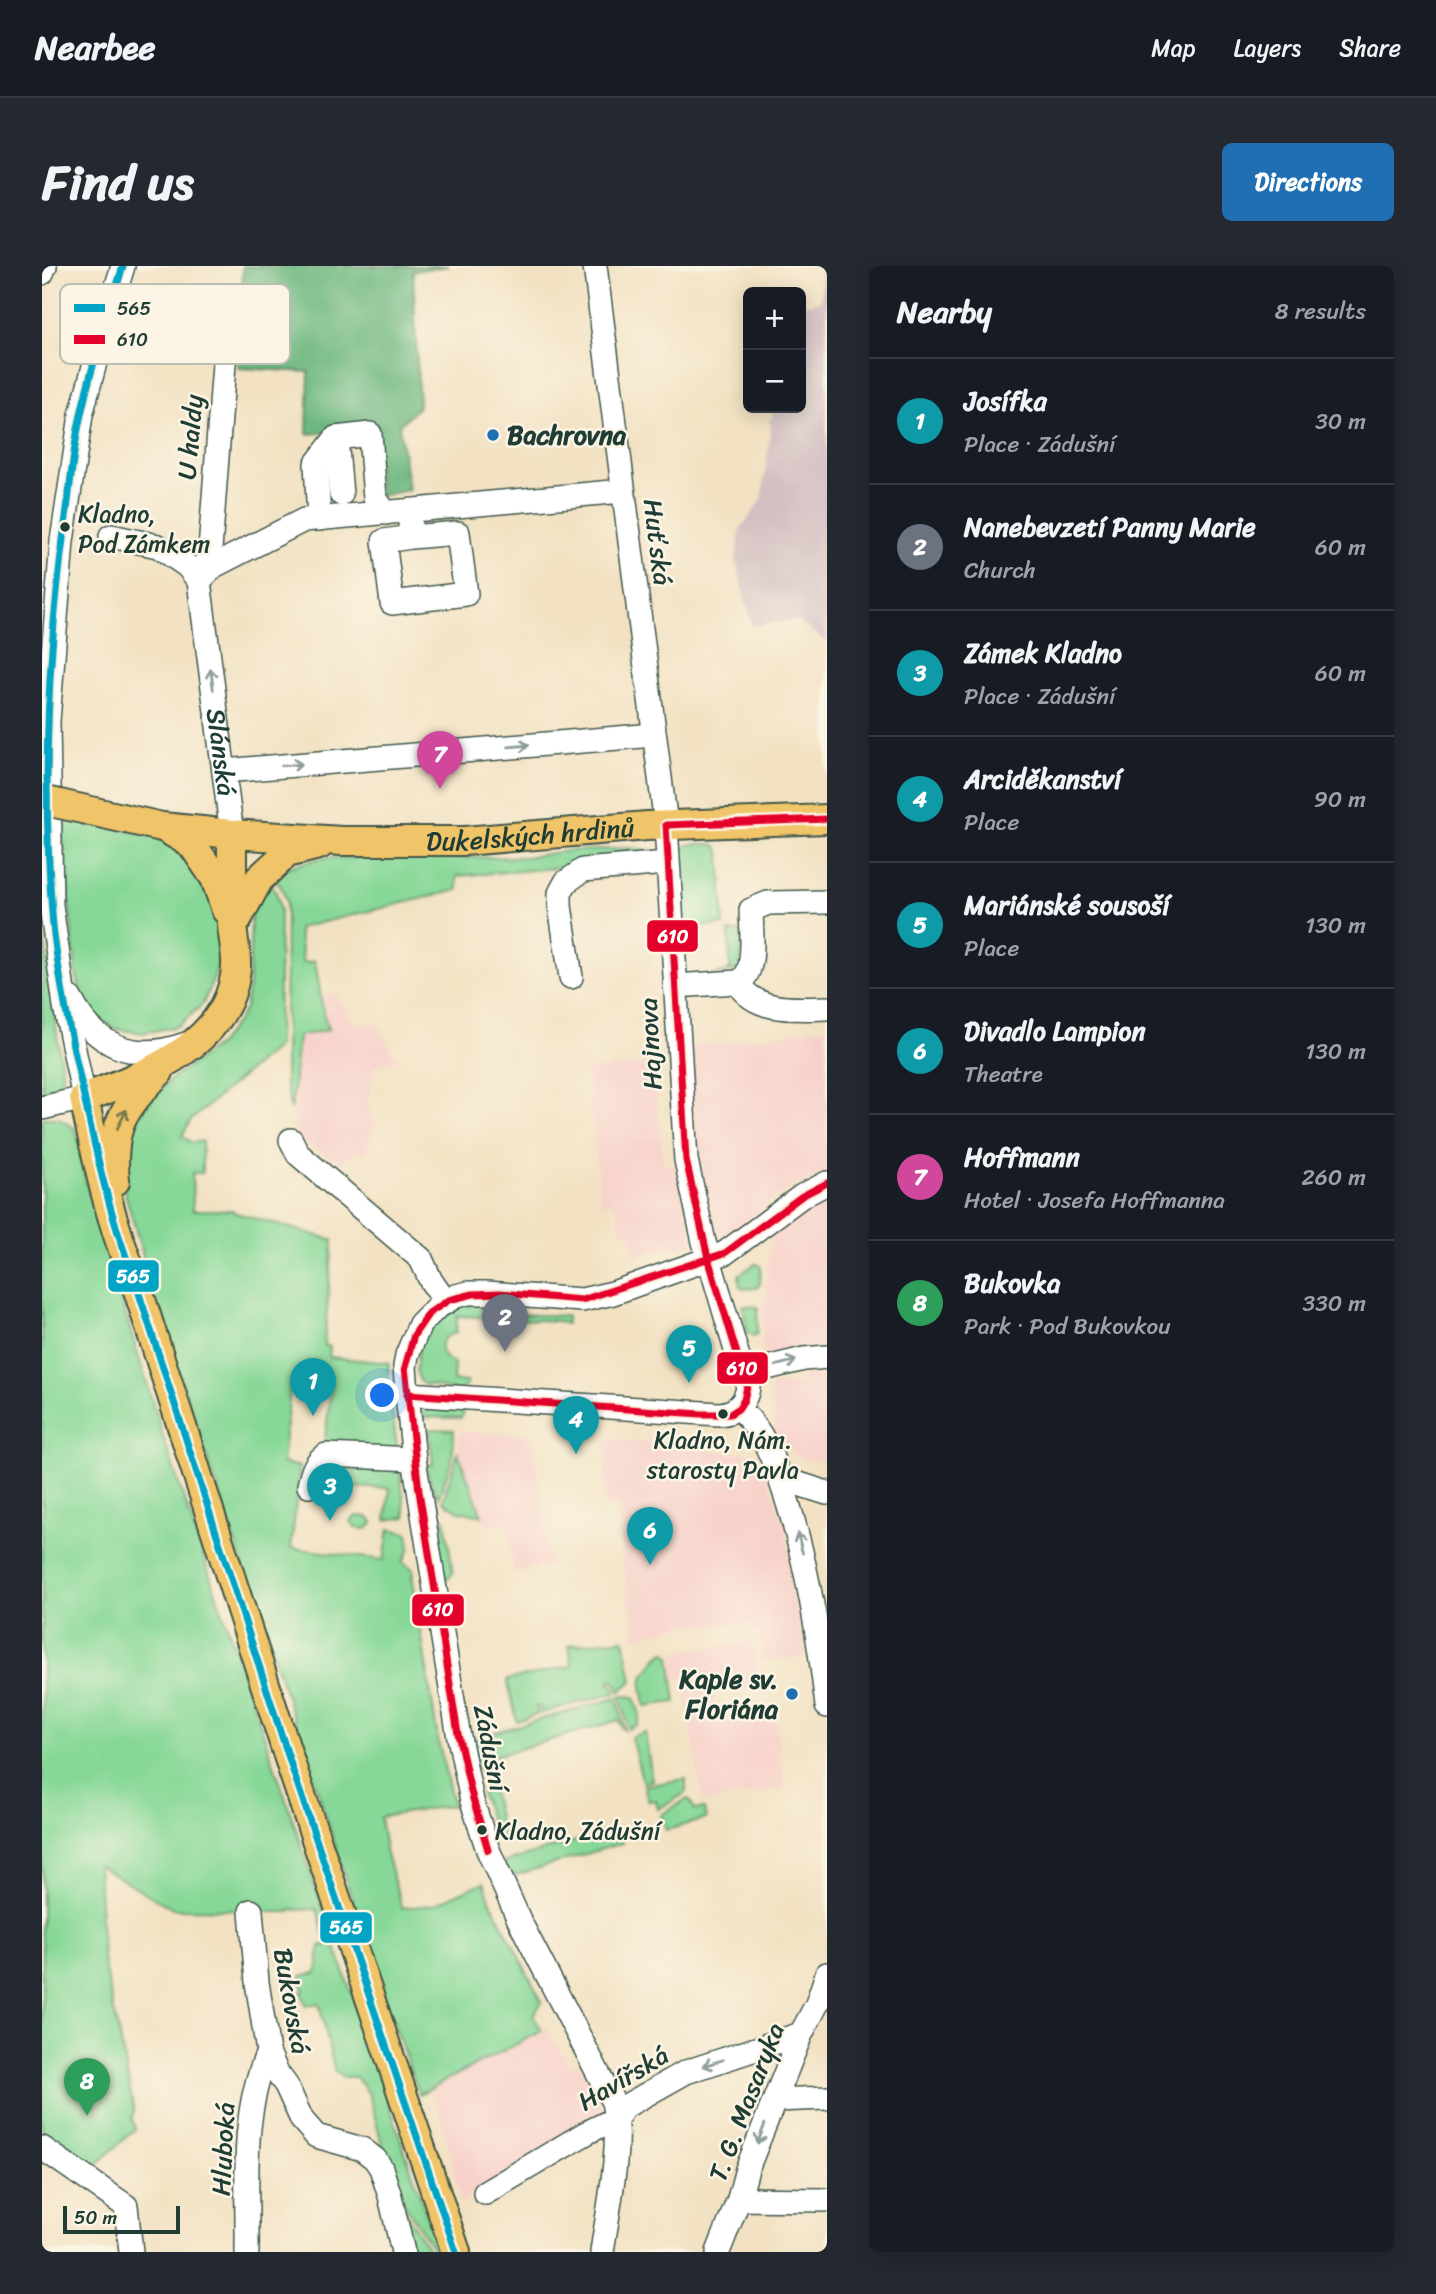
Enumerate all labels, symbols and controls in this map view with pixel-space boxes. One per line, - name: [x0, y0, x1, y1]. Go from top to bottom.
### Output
- text: Nearbee: [35, 19, 155, 77]
- text: Map: [1151, 27, 1196, 69]
- text: Layers: [1234, 27, 1301, 69]
- text: Share: [1339, 27, 1401, 69]
- text: Find us: [42, 139, 194, 226]
- button: Directions: [1222, 143, 1394, 221]
- legend: [60, 284, 290, 364]
- text: Nearby: [897, 285, 992, 339]
- map controls: [743, 287, 806, 413]
- button: +: [743, 287, 806, 350]
- text: 8 results: [1275, 291, 1366, 332]
- text: 565: [117, 292, 151, 325]
- text: 610: [117, 323, 148, 356]
- button: −: [743, 350, 806, 413]
- text: Josífka: [964, 378, 1047, 424]
- street label: U haldy: [163, 392, 217, 481]
- text: 1: [915, 401, 925, 442]
- text: 30 m: [1315, 401, 1366, 442]
- place label: Bachrovna: [507, 412, 627, 458]
- text: Place · Zádušní: [964, 424, 1115, 465]
- marker: Bachrovna: [485, 427, 501, 443]
- place label: Kladno, Pod Zámkem: [78, 493, 210, 565]
- street label: Huťská: [630, 496, 686, 588]
- text: Nanebevzetí Panny Marie: [964, 504, 1256, 550]
- marker: Kladno, Pod Zámkem: [58, 520, 72, 534]
- text: 2: [913, 527, 927, 568]
- text: 60 m: [1315, 527, 1366, 568]
- text: Church: [964, 550, 1036, 591]
- text: Zámek Kladno: [964, 630, 1122, 676]
- text: 3: [914, 653, 926, 694]
- text: 60 m: [1315, 653, 1366, 694]
- one-way arrow: [206, 668, 219, 691]
- text: Place · Zádušní: [964, 676, 1115, 717]
- street label: Slánská: [193, 705, 250, 799]
- pin: 7: [417, 731, 463, 789]
- one-way arrow: [507, 739, 530, 752]
- text: Arciděkanství: [964, 756, 1121, 802]
- one-way arrow: [280, 758, 303, 771]
- text: 4: [913, 779, 927, 820]
- text: 90 m: [1314, 779, 1366, 820]
- text: Place: [964, 802, 1019, 843]
- street label: Dukelských hrdinů: [426, 804, 636, 864]
- text: Mariánské sousoší: [964, 882, 1170, 928]
- text: 5: [913, 905, 927, 946]
- text: 130 m: [1305, 905, 1366, 946]
- line badge: 610: [646, 919, 699, 953]
- text: 610: [657, 920, 688, 953]
- text: Place: [964, 928, 1019, 969]
- street label: Hajnova: [625, 997, 675, 1091]
- text: Divadlo Lampion: [964, 1008, 1146, 1054]
- text: 6: [913, 1031, 927, 1072]
- text: 130 m: [1305, 1031, 1366, 1072]
- text: Theatre: [964, 1054, 1043, 1095]
- one-way arrow: [116, 1109, 130, 1130]
- text: Hoffmann: [964, 1134, 1080, 1180]
- text: 7: [913, 1157, 927, 1198]
- text: 260 m: [1301, 1157, 1366, 1198]
- text: Hotel · Josefa Hoffmanna: [964, 1180, 1225, 1221]
- line badge: 565: [107, 1259, 160, 1293]
- text: 565: [116, 1260, 150, 1293]
- text: Bukovka: [964, 1260, 1060, 1306]
- text: 8: [913, 1283, 927, 1324]
- text: 330 m: [1303, 1283, 1366, 1324]
- pin: 2: [482, 1294, 528, 1352]
- text: Park · Pod Bukovkou: [964, 1306, 1171, 1347]
- pin: 5: [666, 1325, 712, 1383]
- line badge: 610: [716, 1351, 769, 1385]
- text: 610: [726, 1352, 757, 1385]
- one-way arrow: [774, 1356, 797, 1369]
- pin: 1: [290, 1358, 336, 1416]
- your location: [365, 1378, 399, 1412]
- pin: 4: [553, 1396, 599, 1454]
- marker: Kladno, Nám. starosty Pavla: [716, 1407, 730, 1421]
- place label: Kladno, Nám. starosty Pavla: [646, 1419, 799, 1491]
- pin: 3: [307, 1463, 353, 1521]
- pin: 6: [627, 1507, 673, 1565]
- one-way arrow: [793, 1532, 806, 1554]
- line badge: 610: [411, 1593, 465, 1627]
- text: 610: [422, 1593, 453, 1626]
- place label: Kaple sv. Floriána: [678, 1656, 779, 1732]
- marker: Kaple sv. Floriána: [784, 1686, 800, 1702]
- street label: Zádušní: [460, 1700, 523, 1798]
- place label: Kladno, Zádušní: [495, 1810, 664, 1852]
- marker: Kladno, Zádušní: [475, 1823, 489, 1837]
- line badge: 565: [319, 1911, 373, 1944]
- text: 565: [329, 1911, 363, 1944]
- street label: Bukovská: [260, 1944, 324, 2058]
- street label: T. G. Masaryka: [695, 2016, 797, 2188]
- street label: Havířská: [568, 2032, 678, 2124]
- pin: 8: [64, 2058, 110, 2116]
- one-way arrow: [702, 2058, 724, 2070]
- street label: Hluboká: [198, 2101, 248, 2197]
- one-way arrow: [754, 2122, 767, 2144]
- text: 50 m: [74, 2201, 117, 2234]
- scale bar: [63, 2203, 180, 2235]

